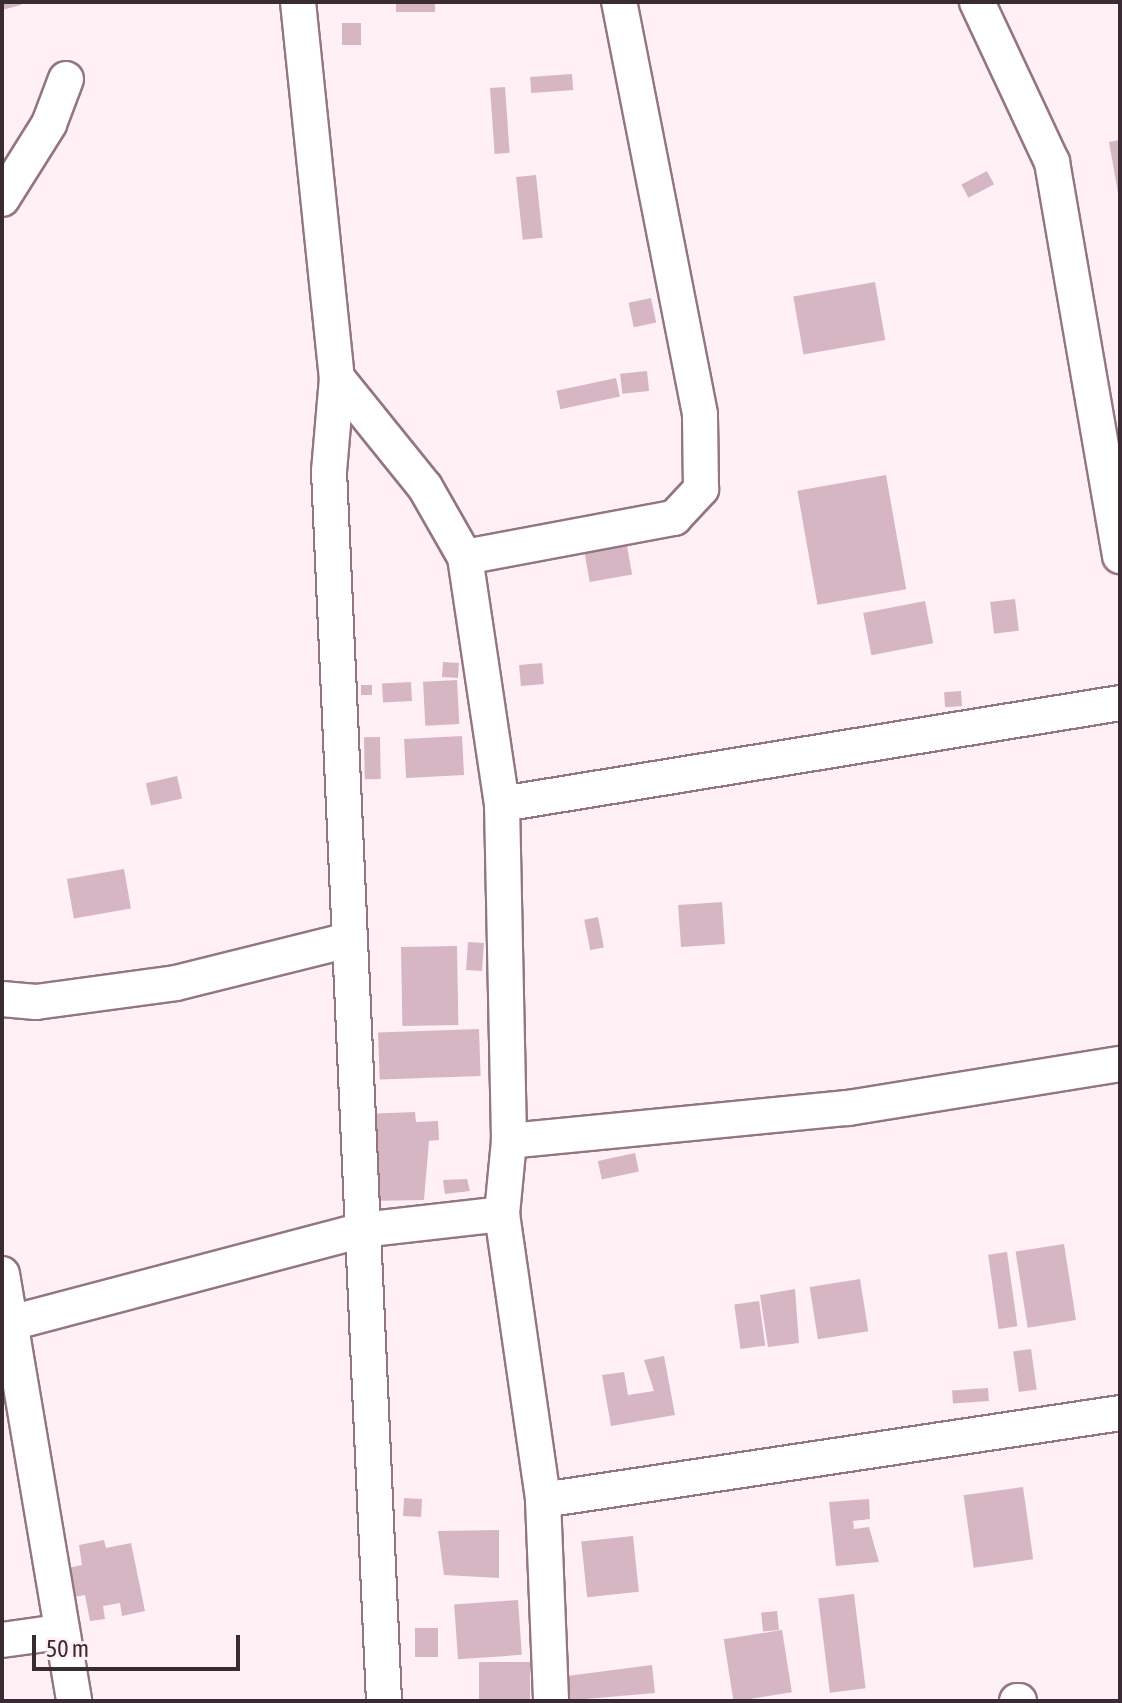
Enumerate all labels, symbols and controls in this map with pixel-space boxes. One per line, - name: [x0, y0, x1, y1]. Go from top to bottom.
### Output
- scale bar: [36, 1619, 244, 1669]
- text: 50 m: [46, 1635, 89, 1662]

